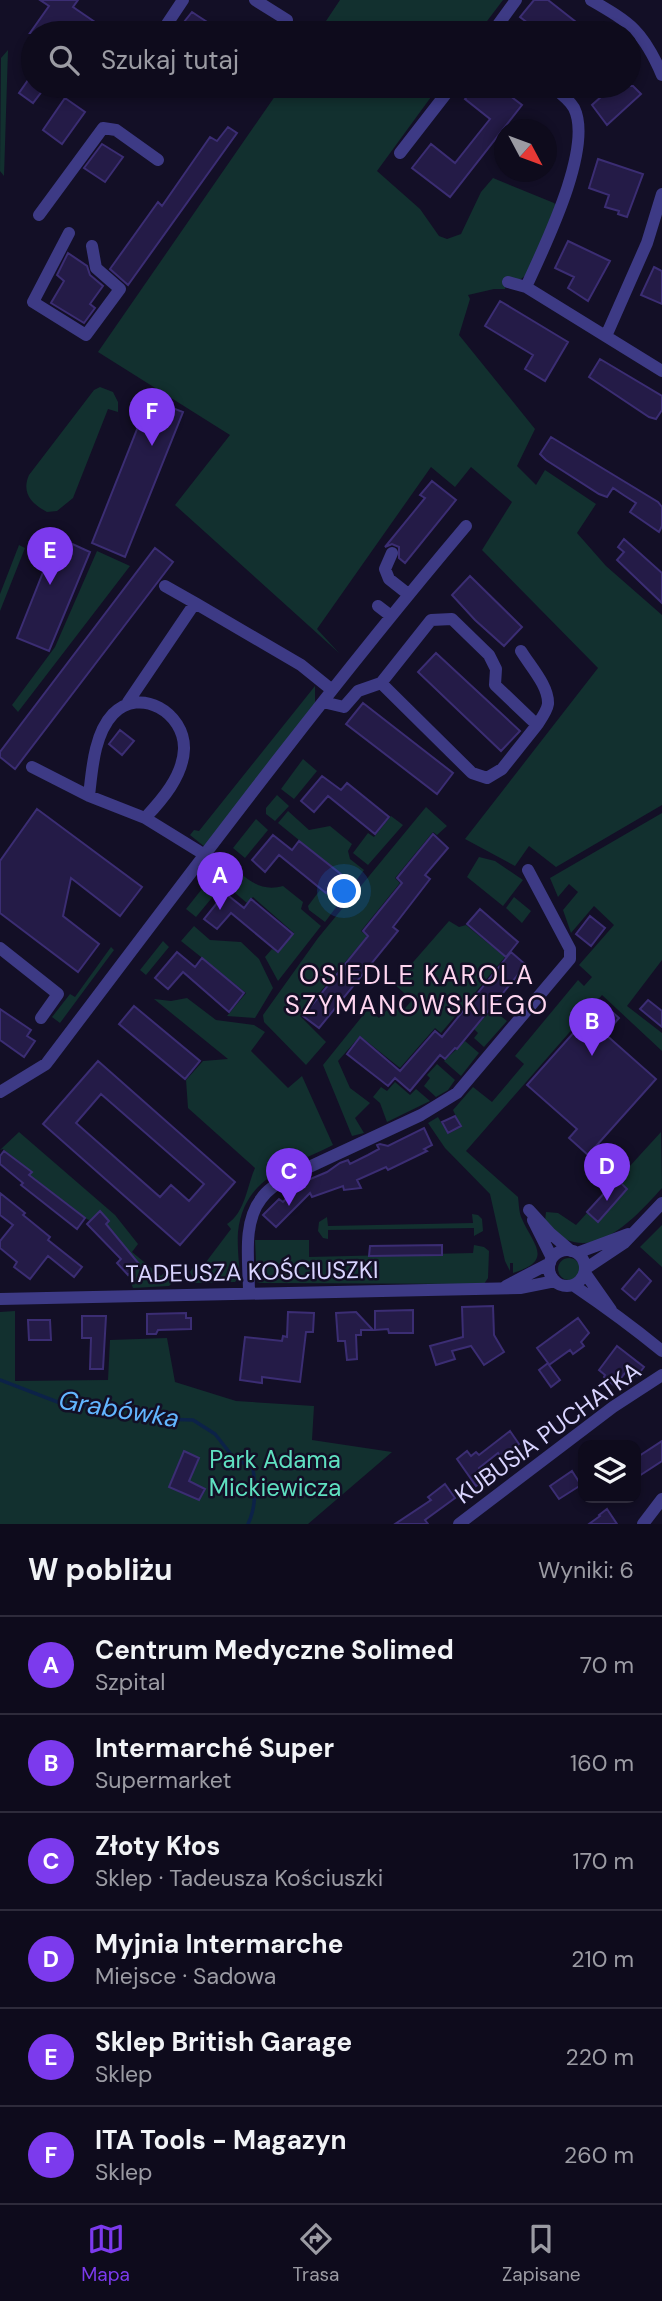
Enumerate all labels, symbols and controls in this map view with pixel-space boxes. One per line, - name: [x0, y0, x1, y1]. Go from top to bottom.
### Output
- search box: [21, 21, 641, 98]
- icon: search: [45, 41, 83, 79]
- text: Szukaj tutaj: [101, 43, 239, 77]
- north arrow: [494, 119, 557, 182]
- pin: F: [129, 388, 175, 446]
- pin: E: [27, 527, 73, 585]
- pin: A: [197, 852, 243, 910]
- your location: [327, 874, 361, 908]
- district label: OSIEDLE KAROLA SZYMANOWSKIEGO: [285, 958, 549, 1022]
- pin: B: [569, 998, 615, 1056]
- pin: D: [584, 1143, 630, 1201]
- pin: C: [266, 1148, 312, 1206]
- street label: TADEUSZA KOŚCIUSZKI: [125, 1254, 379, 1289]
- street label: KUBUSIA PUCHATKA: [449, 1355, 647, 1511]
- water label: Grabówka: [56, 1383, 182, 1435]
- map controls: [578, 1440, 641, 1503]
- button: layers: [578, 1440, 641, 1503]
- park label: Park Adama Mickiewicza: [209, 1444, 341, 1503]
- text: W pobliżu: [28, 1550, 173, 1589]
- text: Wyniki: 6: [538, 1555, 634, 1585]
- text: Centrum Medyczne Solimed: [95, 1633, 454, 1667]
- text: A: [43, 1650, 59, 1680]
- text: 70 m: [580, 1650, 634, 1680]
- text: Szpital: [95, 1667, 165, 1697]
- text: Intermarché Super: [95, 1731, 334, 1765]
- text: B: [44, 1748, 58, 1778]
- text: 160 m: [570, 1748, 634, 1778]
- text: Supermarket: [95, 1765, 231, 1795]
- text: Złoty Kłos: [95, 1829, 220, 1863]
- text: C: [43, 1846, 59, 1876]
- text: 170 m: [573, 1846, 634, 1876]
- text: Sklep · Tadeusza Kościuszki: [95, 1863, 383, 1893]
- text: Myjnia Intermarche: [95, 1927, 343, 1961]
- text: D: [43, 1944, 59, 1974]
- text: 210 m: [571, 1944, 634, 1974]
- text: Miejsce · Sadowa: [95, 1961, 276, 1991]
- text: Sklep British Garage: [95, 2025, 352, 2059]
- text: E: [44, 2042, 58, 2072]
- text: 220 m: [565, 2042, 634, 2072]
- text: Sklep: [95, 2059, 153, 2089]
- text: ITA Tools - Magazyn: [95, 2123, 347, 2157]
- text: F: [45, 2140, 57, 2170]
- text: 260 m: [564, 2140, 634, 2170]
- text: Sklep: [95, 2157, 153, 2187]
- tab: Mapa: [81, 2220, 130, 2287]
- tab: Trasa: [293, 2220, 339, 2287]
- tab: Zapisane: [502, 2220, 581, 2287]

